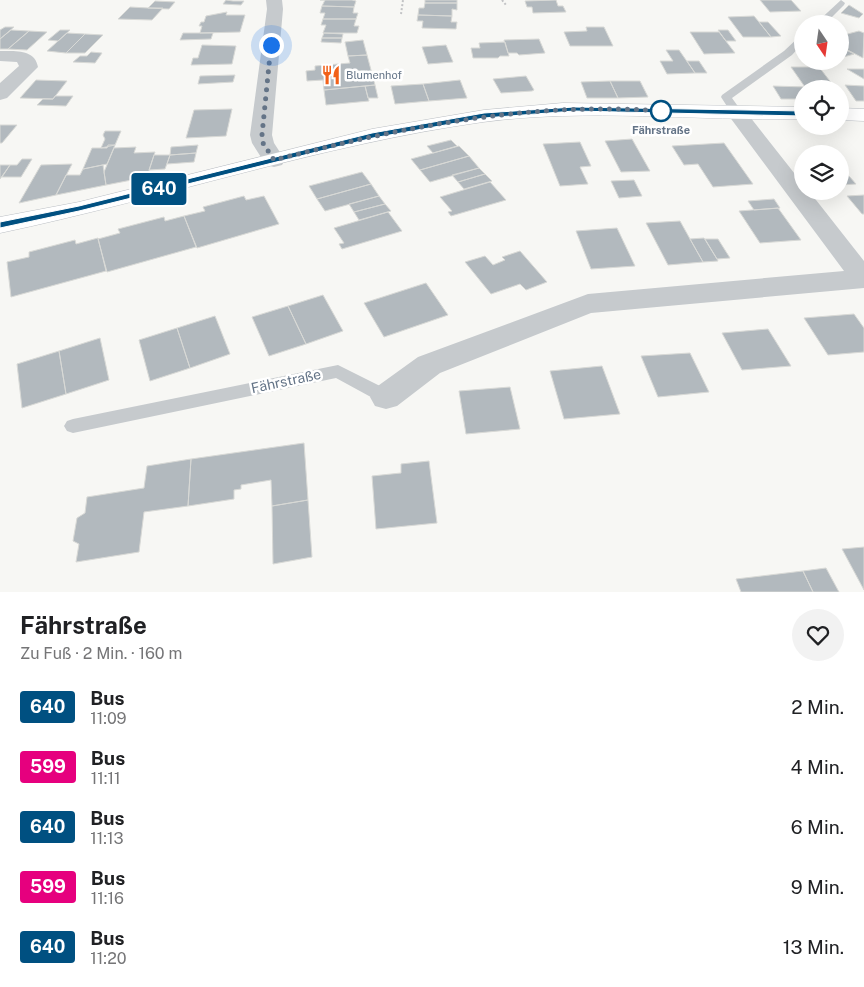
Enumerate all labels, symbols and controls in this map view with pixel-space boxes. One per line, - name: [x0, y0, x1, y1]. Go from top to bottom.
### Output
- north arrow: [794, 15, 849, 70]
- map controls: [794, 15, 849, 200]
- your location: [259, 33, 284, 58]
- restaurant icon: Blumenhof: [320, 64, 342, 86]
- place label: Blumenhof: [346, 69, 402, 81]
- button: locate: [794, 80, 849, 135]
- marker: Fährstraße: [650, 100, 672, 122]
- place label: Fährstraße: [632, 124, 690, 136]
- button: layers: [794, 145, 849, 200]
- line badge: 640: [130, 173, 188, 205]
- text: 640: [141, 178, 177, 199]
- street label: Fährstraße: [250, 366, 322, 396]
- button: heart: [792, 609, 844, 661]
- text: Fährstraße: [20, 611, 147, 639]
- text: Zu Fuß · 2 Min. · 160 m: [20, 644, 182, 663]
- text: Bus: [90, 687, 125, 709]
- text: 640: [30, 696, 65, 717]
- text: 2 Min.: [791, 696, 844, 718]
- text: 11:09: [90, 709, 127, 728]
- text: Bus: [91, 747, 125, 769]
- text: 599: [30, 756, 66, 777]
- text: 4 Min.: [791, 756, 844, 778]
- text: 11:11: [91, 769, 120, 788]
- text: Bus: [90, 807, 125, 829]
- text: 640: [30, 816, 65, 837]
- text: 6 Min.: [791, 816, 844, 838]
- text: 11:13: [90, 829, 123, 848]
- text: Bus: [91, 867, 125, 889]
- text: 599: [30, 876, 66, 897]
- text: 9 Min.: [791, 876, 844, 898]
- text: 11:16: [91, 889, 124, 908]
- text: Bus: [90, 927, 125, 949]
- text: 640: [30, 936, 65, 957]
- text: 13 Min.: [783, 936, 844, 958]
- text: 11:20: [90, 949, 127, 968]

